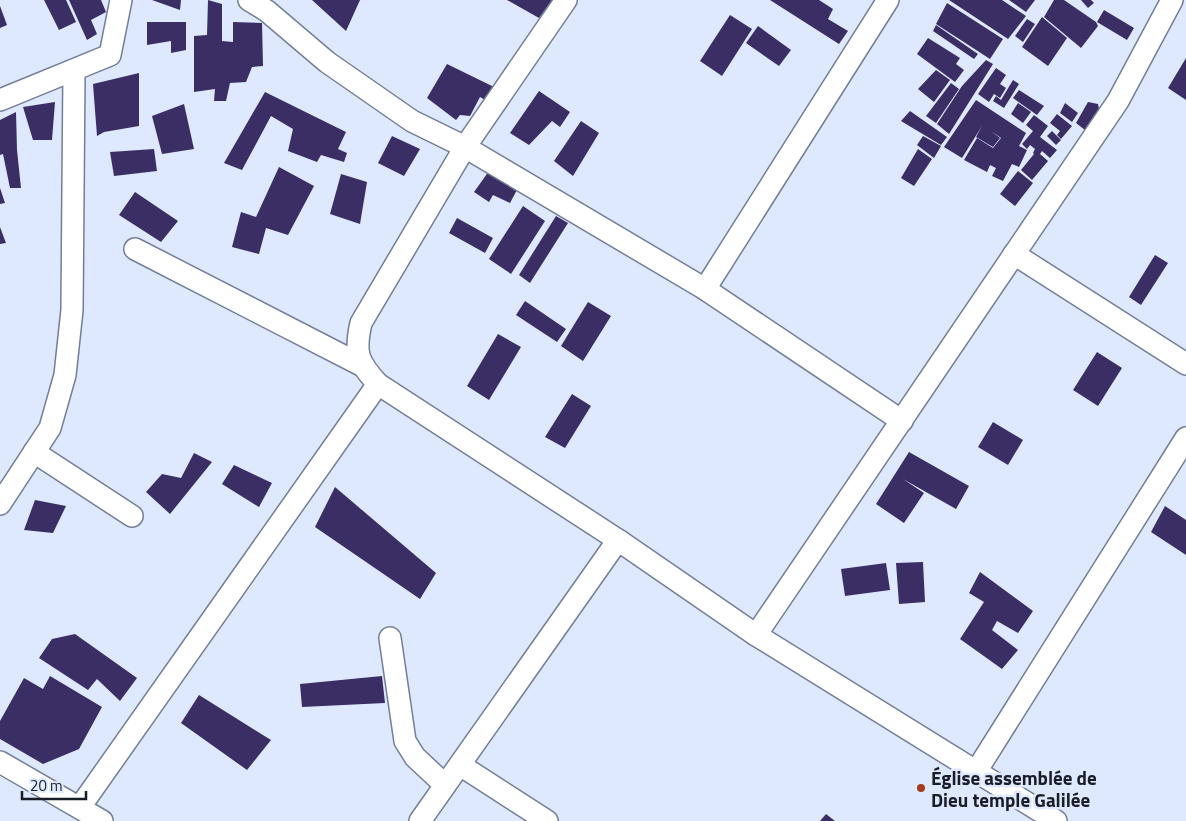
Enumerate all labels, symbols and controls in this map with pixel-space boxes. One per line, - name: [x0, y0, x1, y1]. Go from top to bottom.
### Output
- place label: Église assemblée de Dieu temple Galilée: [931, 763, 1097, 814]
- scale bar: [22, 768, 86, 800]
- text: 20 m: [30, 774, 63, 797]
- marker: Église assemblée de Dieu temple Galilée: [915, 782, 927, 794]

